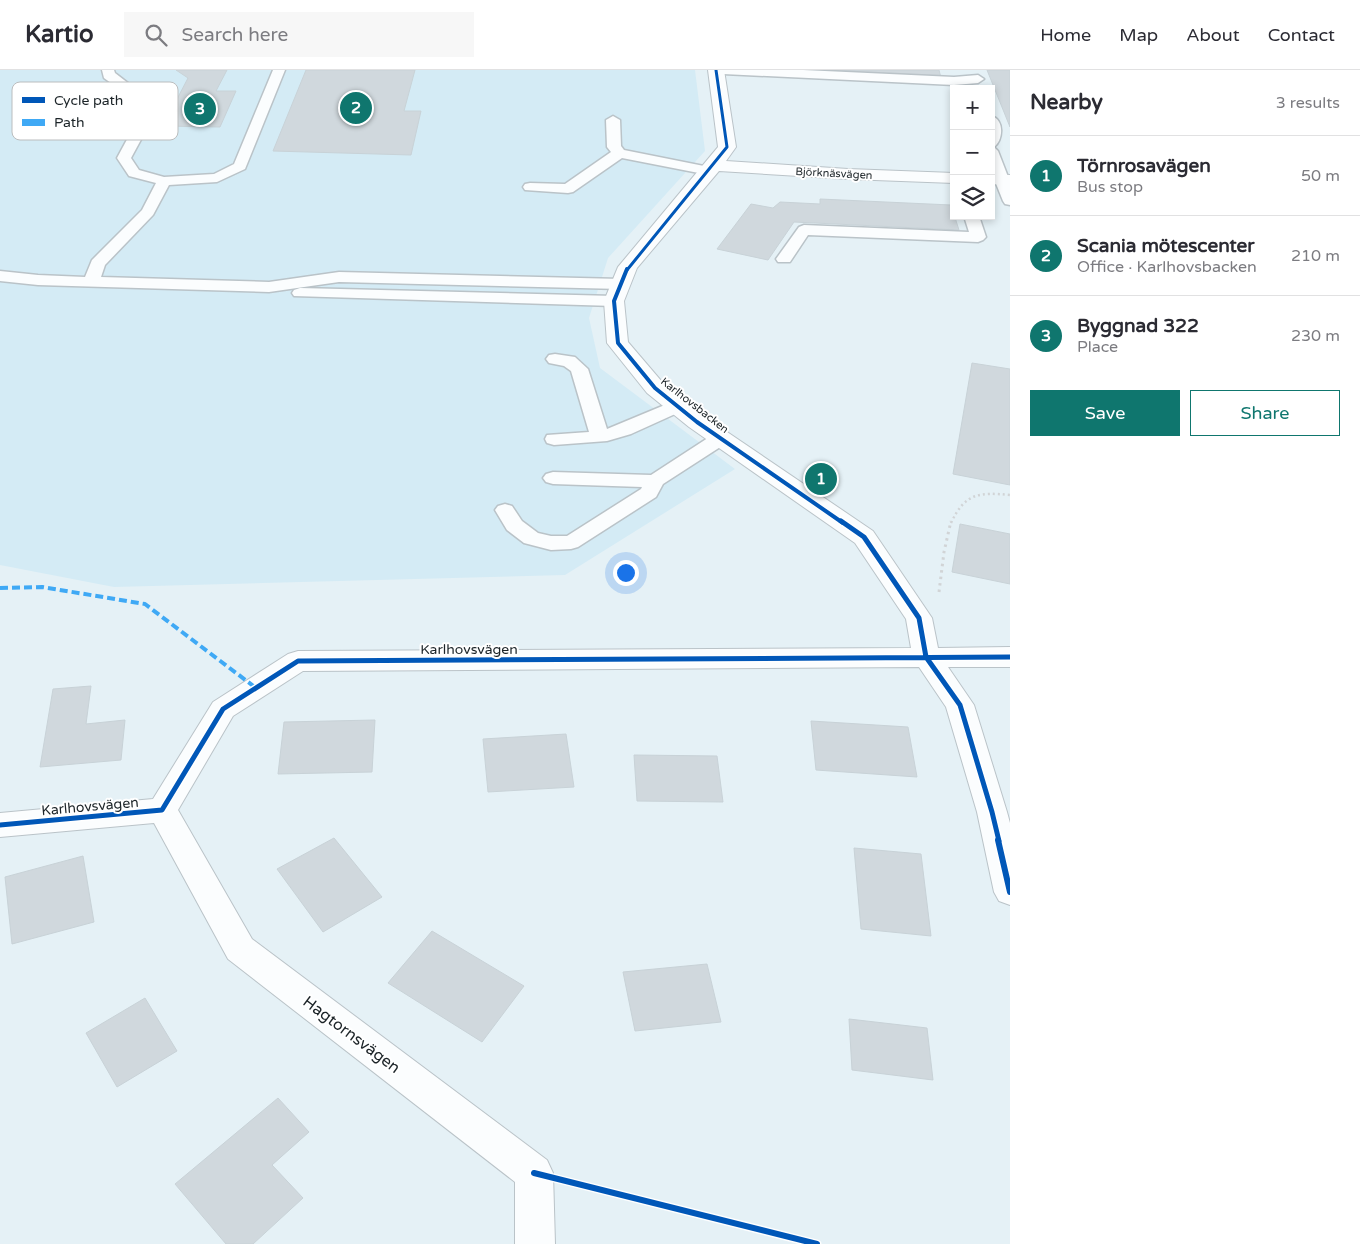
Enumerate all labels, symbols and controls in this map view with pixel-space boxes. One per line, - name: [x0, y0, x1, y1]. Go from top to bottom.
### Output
- search box: [124, 12, 474, 57]
- text: Kartio: [25, 20, 94, 49]
- icon: search: [142, 21, 170, 49]
- text: Search here: [182, 24, 288, 46]
- text: Home: [1040, 24, 1091, 46]
- text: Map: [1119, 24, 1158, 46]
- text: About: [1186, 24, 1240, 46]
- text: Contact: [1268, 24, 1335, 46]
- legend: [12, 82, 178, 140]
- map controls: [950, 85, 995, 220]
- button: +: [950, 85, 995, 130]
- pin: 2: [340, 89, 372, 127]
- pin: 3: [184, 90, 216, 128]
- text: Nearby: [1030, 90, 1103, 115]
- text: Cycle path: [54, 92, 123, 109]
- text: 3 results: [1276, 93, 1340, 113]
- text: Path: [54, 114, 85, 131]
- button: −: [950, 130, 995, 175]
- text: Törnrosavägen: [1077, 155, 1211, 177]
- street label: Björknäsvägen: [795, 165, 873, 182]
- text: 1: [1041, 166, 1051, 186]
- text: 50 m: [1301, 166, 1340, 186]
- button: layers: [950, 175, 995, 220]
- text: Bus stop: [1077, 177, 1143, 197]
- text: Scania mötescenter: [1077, 235, 1255, 257]
- text: 2: [1041, 246, 1051, 266]
- text: 210 m: [1291, 246, 1340, 266]
- text: Office · Karlhovsbacken: [1077, 257, 1257, 277]
- text: Byggnad 322: [1077, 315, 1199, 337]
- text: 3: [1041, 326, 1051, 346]
- text: 230 m: [1291, 326, 1340, 346]
- text: Place: [1077, 337, 1118, 357]
- street label: Karlhovsbacken: [658, 375, 731, 436]
- button: Save: [1030, 390, 1180, 436]
- button: Share: [1190, 390, 1340, 436]
- pin: 1: [805, 460, 837, 498]
- your location: [613, 560, 639, 586]
- street label: Karlhovsvägen: [420, 641, 518, 658]
- street label: Karlhovsvägen: [41, 794, 139, 819]
- street label: Hagtornsvägen: [299, 992, 404, 1078]

